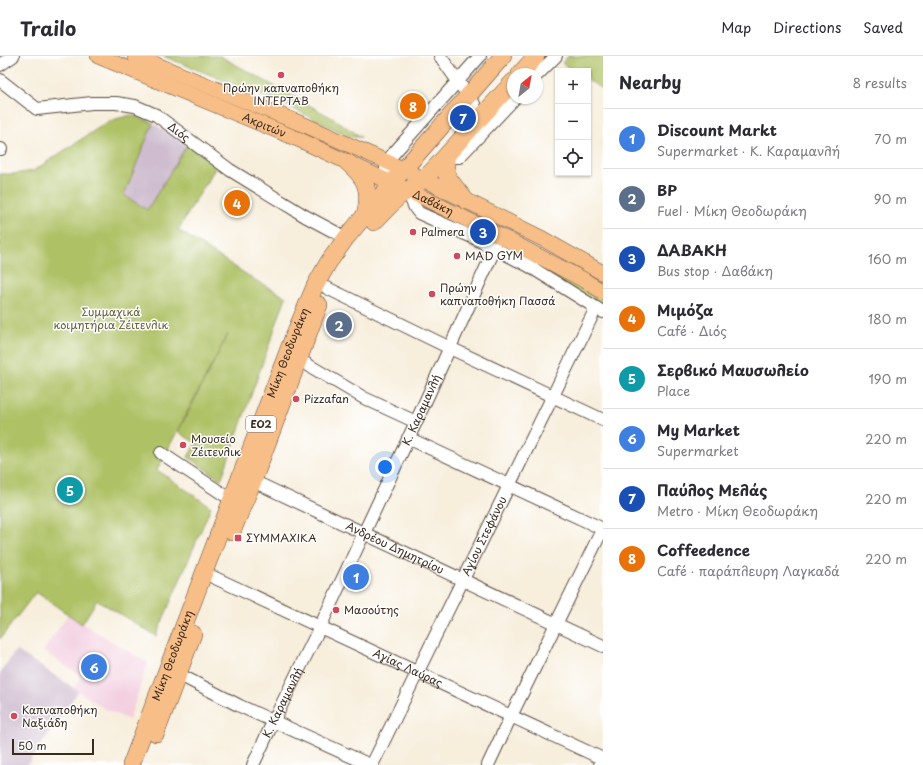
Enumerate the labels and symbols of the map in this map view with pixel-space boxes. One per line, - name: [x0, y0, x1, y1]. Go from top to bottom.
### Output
- north arrow: [507, 68, 543, 104]
- marker: Πρώην καπναποθήκη ΙΝΤΕΡΤΑΒ: [276, 70, 286, 80]
- place label: Πρώην καπναποθήκη ΙΝΤΕΡΤΑΒ: [223, 79, 339, 109]
- pin: 8: [400, 91, 426, 121]
- pin: 7: [450, 103, 476, 133]
- street label: Ακριτών: [240, 108, 289, 141]
- street label: Διός: [165, 118, 194, 146]
- street label: Δαβάκη: [410, 185, 457, 220]
- pin: 4: [224, 188, 250, 218]
- pin: 3: [470, 217, 496, 247]
- place label: Palmera: [421, 223, 465, 240]
- marker: Palmera: [408, 227, 418, 237]
- place label: MAD GYM: [465, 247, 523, 264]
- marker: MAD GYM: [452, 251, 462, 261]
- place label: Πρώην καπναποθήκη Πασσά: [440, 279, 555, 309]
- marker: Πρώην καπναποθήκη Πασσά: [427, 289, 437, 299]
- park label: Συμμαχικά κοιμητήρια Ζέιτενλικ: [53, 303, 169, 333]
- street label: Μίκη Θεοδωράκη: [262, 305, 313, 400]
- pin: 2: [326, 310, 352, 340]
- street label: Κ. Καραμανλή: [397, 371, 445, 448]
- place label: Pizzafan: [304, 390, 349, 407]
- marker: Pizzafan: [291, 394, 301, 404]
- road number: ΕΟ2: [246, 416, 276, 432]
- place label: Μουσείο Ζέιτενλικ: [191, 430, 241, 460]
- marker: Μουσείο Ζέιτενλικ: [178, 440, 188, 450]
- your location: [375, 457, 395, 477]
- pin: 5: [57, 475, 83, 505]
- street label: Αγίου Στεφάνου: [457, 493, 511, 579]
- street label: Ανδρέου Δημητρίου: [343, 517, 447, 578]
- place label: ΣΥΜΜΑΧΙΚΑ: [246, 529, 316, 546]
- marker: ΣΥΜΜΑΧΙΚΑ: [233, 533, 243, 543]
- pin: 1: [343, 562, 369, 592]
- place label: Μασούτης: [344, 601, 399, 618]
- marker: Μασούτης: [331, 605, 341, 615]
- street label: Μίκη Θεοδωράκη: [147, 608, 197, 703]
- street label: Αγίας Λαύρας: [370, 644, 446, 691]
- pin: 6: [81, 652, 107, 682]
- street label: Κ. Καραμανλή: [258, 664, 307, 741]
- place label: Καπναποθήκη Ναξιάδη: [22, 701, 98, 731]
- marker: Καπναποθήκη Ναξιάδη: [9, 711, 19, 721]
- scale bar: [12, 737, 94, 756]

